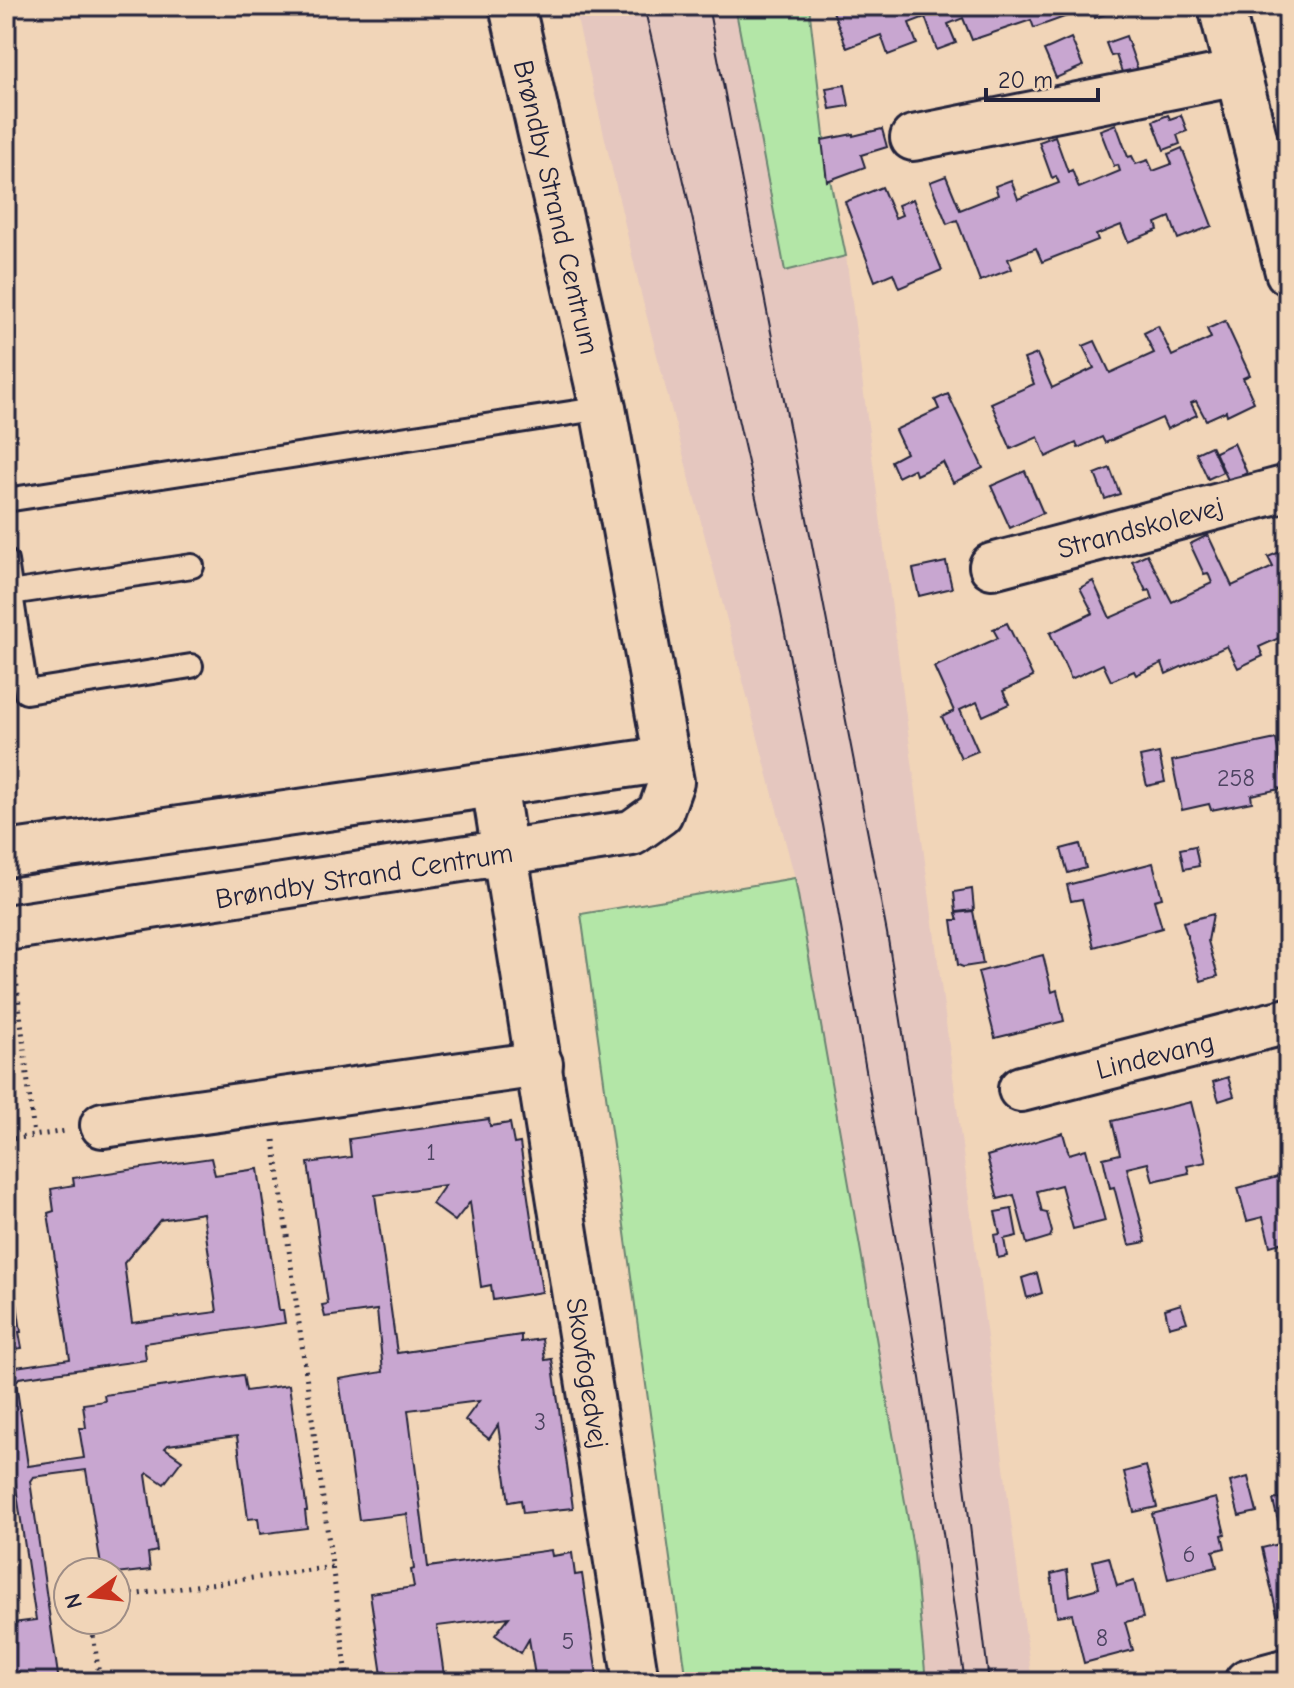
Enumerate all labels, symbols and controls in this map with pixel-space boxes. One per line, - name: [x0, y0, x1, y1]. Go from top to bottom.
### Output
- scale bar: [986, 52, 1098, 102]
- street label: Brøndby Strand Centrum: [507, 57, 605, 357]
- text: 20 m: [998, 66, 1053, 94]
- street label: Strandskolevej: [1054, 490, 1227, 565]
- house number: 258: [1217, 764, 1255, 792]
- street label: Brøndby Strand Centrum: [213, 837, 515, 915]
- street label: Lindevang: [1093, 1026, 1218, 1086]
- house number: 1: [426, 1138, 436, 1166]
- street label: Skovfogedvej: [559, 1295, 615, 1451]
- house number: 3: [534, 1408, 546, 1436]
- house number: 6: [1182, 1540, 1196, 1568]
- north arrow: [52, 1556, 132, 1636]
- text: N: [59, 1591, 88, 1611]
- house number: 8: [1096, 1624, 1108, 1652]
- house number: 5: [561, 1627, 575, 1655]

